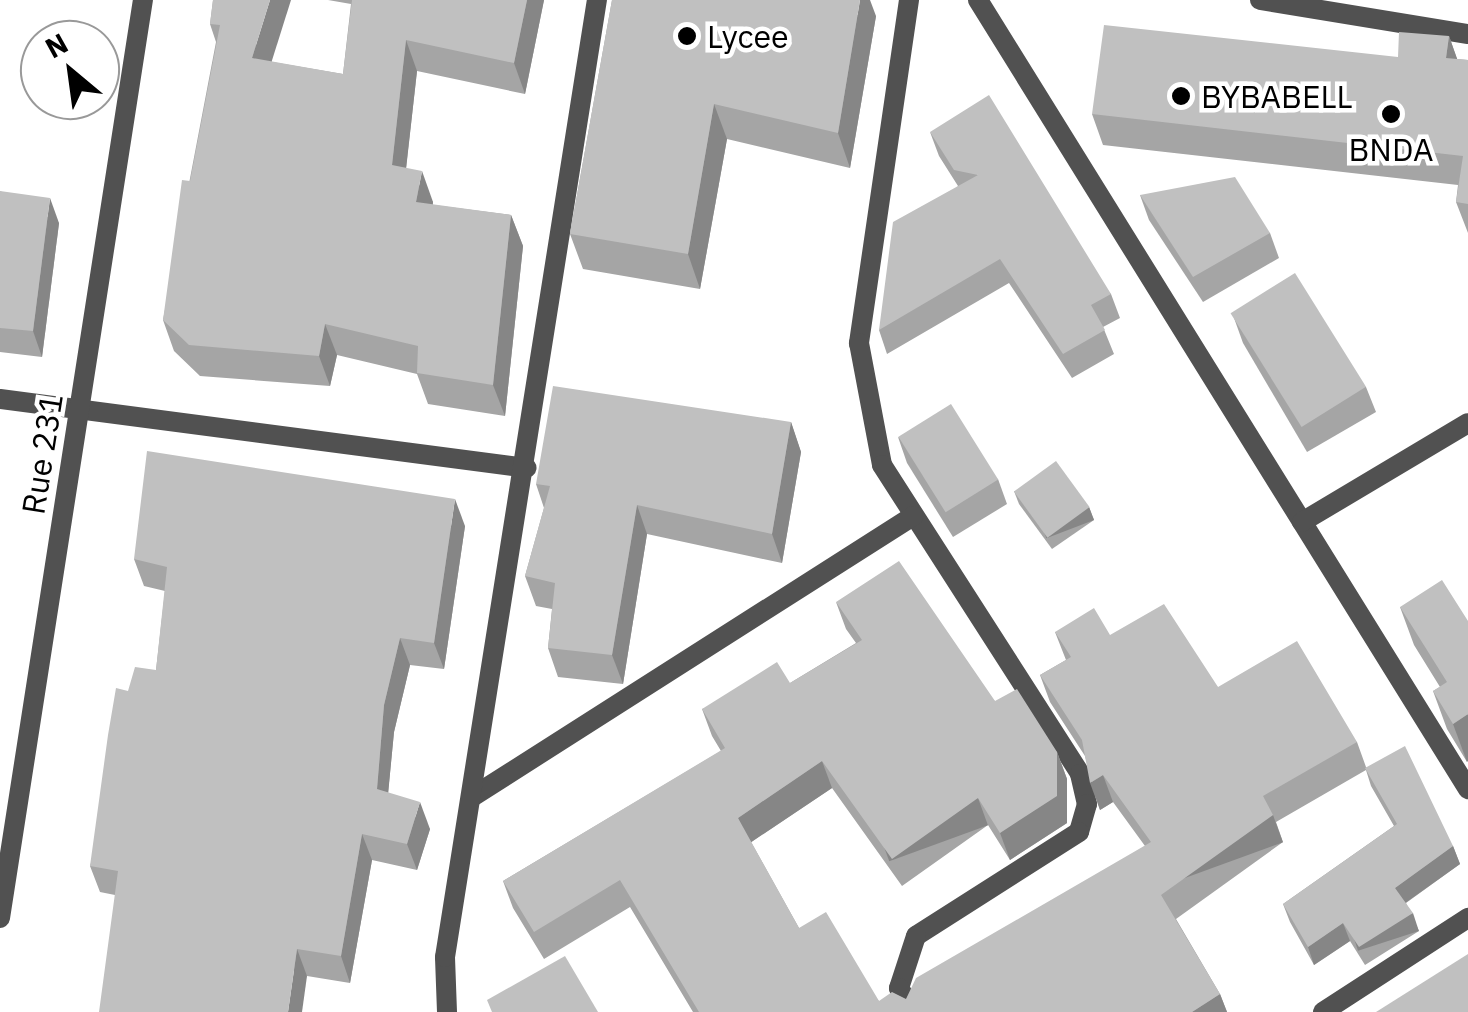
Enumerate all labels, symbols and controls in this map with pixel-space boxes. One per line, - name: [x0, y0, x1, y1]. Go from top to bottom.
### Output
- place label: Lycee: [707, 17, 789, 55]
- north arrow: [20, 20, 120, 120]
- text: N: [38, 24, 74, 66]
- marker: Lycee: [676, 25, 698, 47]
- place label: BYBABELL: [1201, 77, 1353, 115]
- marker: BYBABELL: [1170, 85, 1192, 107]
- marker: BNDA: [1380, 103, 1402, 125]
- place label: BNDA: [1348, 130, 1434, 168]
- street label: Rue 231: [14, 391, 70, 517]

